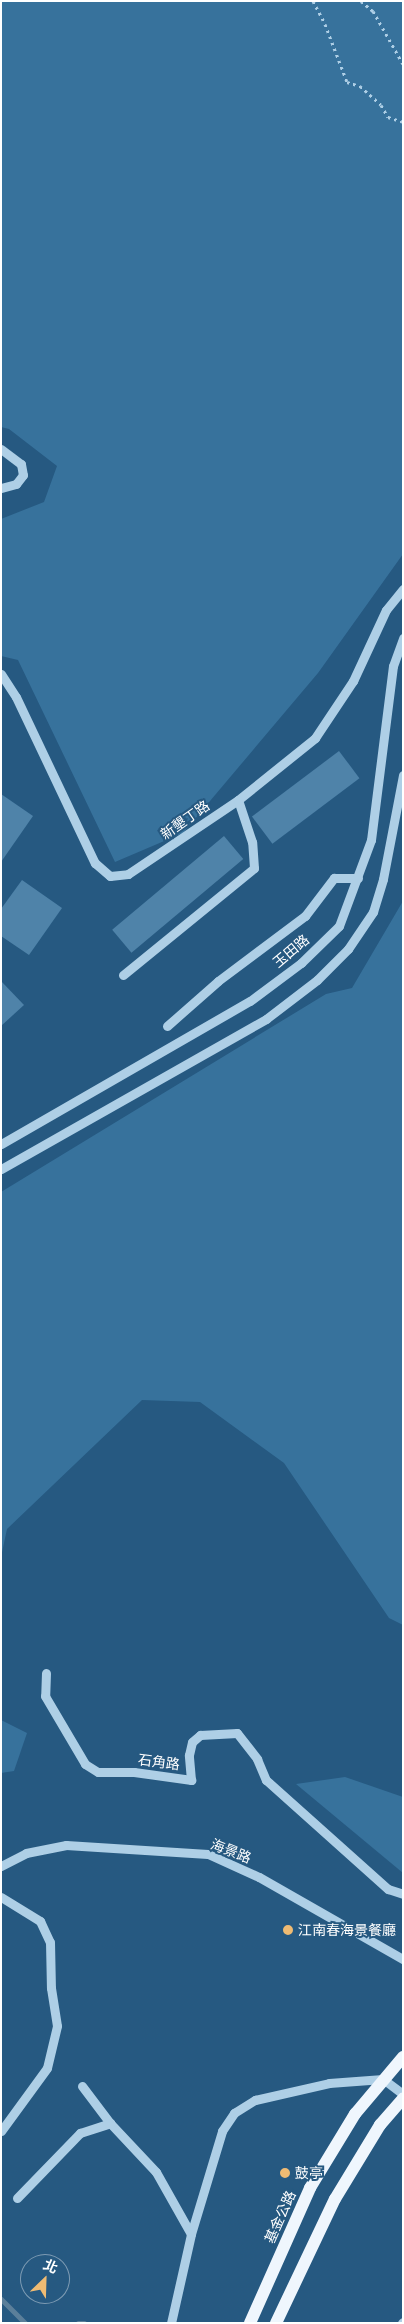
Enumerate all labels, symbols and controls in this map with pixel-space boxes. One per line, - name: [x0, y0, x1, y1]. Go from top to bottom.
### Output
- street label: 新墾丁路: [157, 797, 213, 843]
- street label: 玉田路: [270, 931, 312, 971]
- street label: 石角路: [137, 1751, 181, 1773]
- street label: 海景路: [208, 1836, 254, 1866]
- place label: 江南春海景餐廳: [298, 1922, 396, 1938]
- marker: 江南春海景餐廳: [282, 1924, 294, 1936]
- place label: 鼓亭: [295, 2165, 323, 2181]
- marker: 鼓亭: [279, 2167, 291, 2179]
- street label: 基金公路: [261, 2188, 299, 2246]
- north arrow: [20, 2254, 70, 2304]
- text: 北: [41, 2256, 60, 2276]

